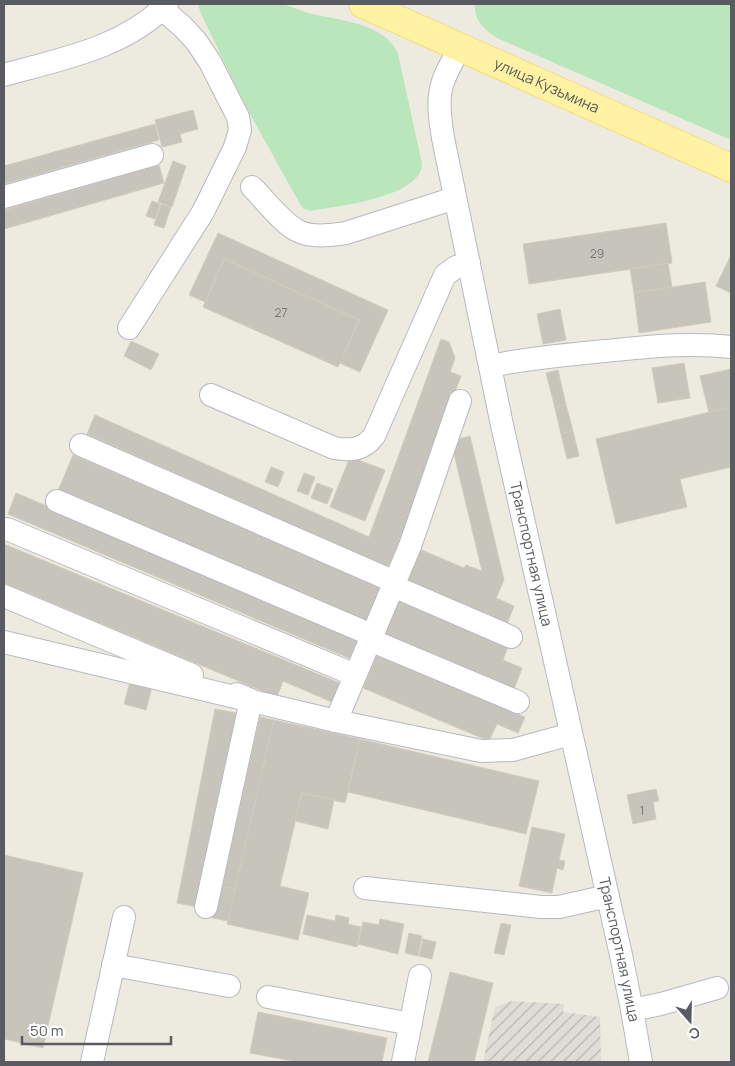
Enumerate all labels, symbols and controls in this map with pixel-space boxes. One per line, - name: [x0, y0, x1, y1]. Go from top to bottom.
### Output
- street label: улица Кузьмина: [491, 53, 603, 118]
- house number: 29: [590, 245, 604, 262]
- house number: 27: [275, 304, 287, 321]
- street label: Транспортная улица: [505, 480, 558, 628]
- house number: 1: [640, 802, 644, 819]
- street label: Транспортная улица: [594, 875, 645, 1023]
- north arrow: [665, 996, 715, 1046]
- scale bar: [22, 1014, 171, 1046]
- text: 50 m: [30, 1020, 64, 1041]
- text: С: [687, 1023, 703, 1044]

